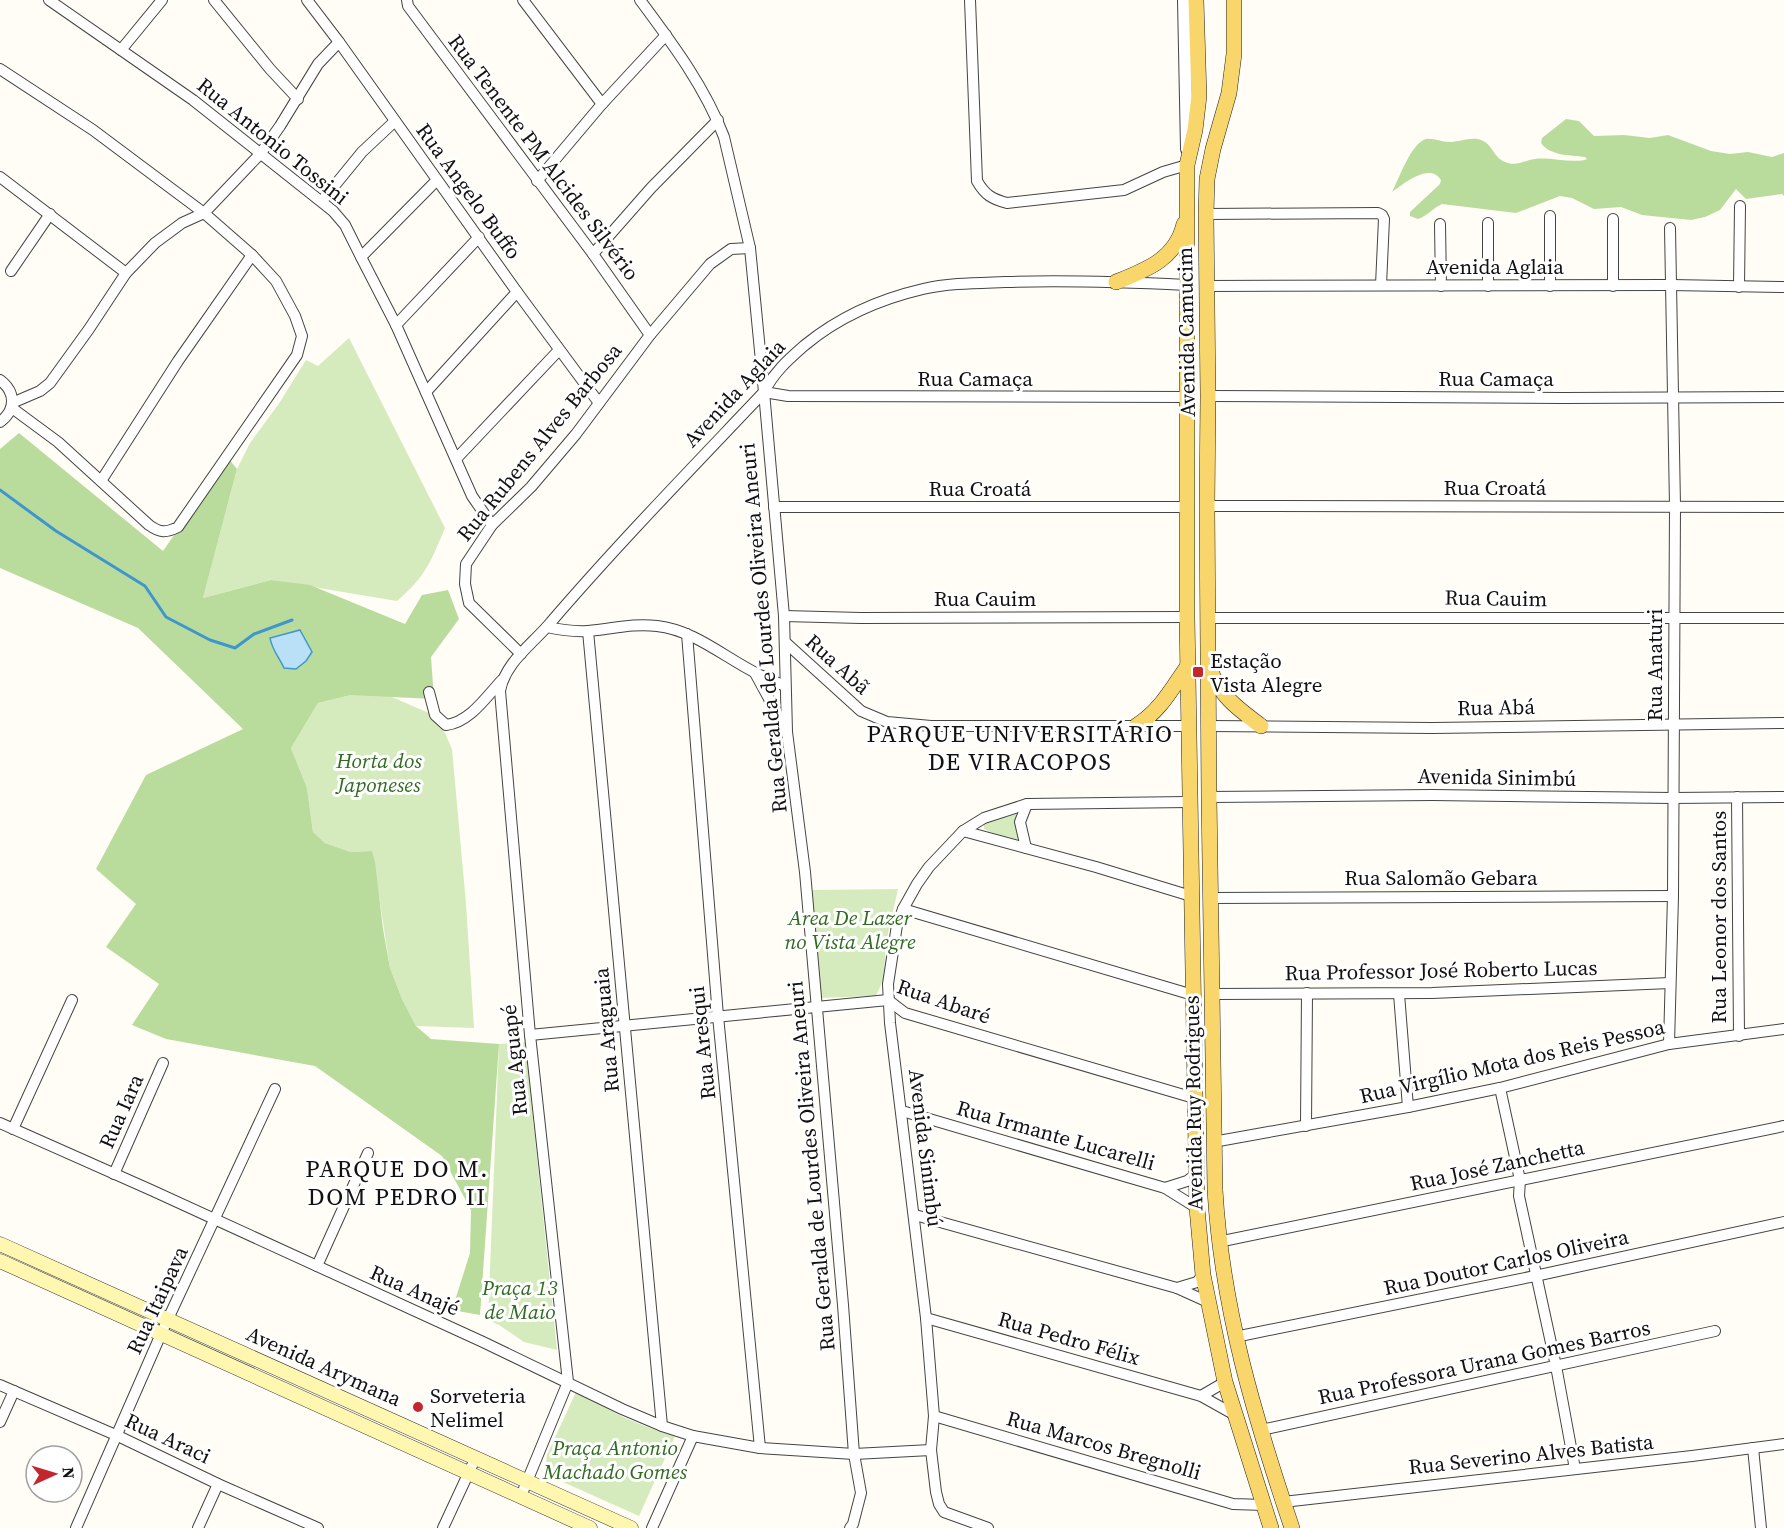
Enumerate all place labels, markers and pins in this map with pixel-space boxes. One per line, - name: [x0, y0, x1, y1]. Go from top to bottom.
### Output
- place label: Estação Vista Alegre: [1210, 646, 1322, 699]
- marker: Estação Vista Alegre: [1191, 665, 1205, 679]
- place label: Sorveteria Nelimel: [430, 1381, 526, 1434]
- marker: Sorveteria Nelimel: [411, 1400, 425, 1414]

